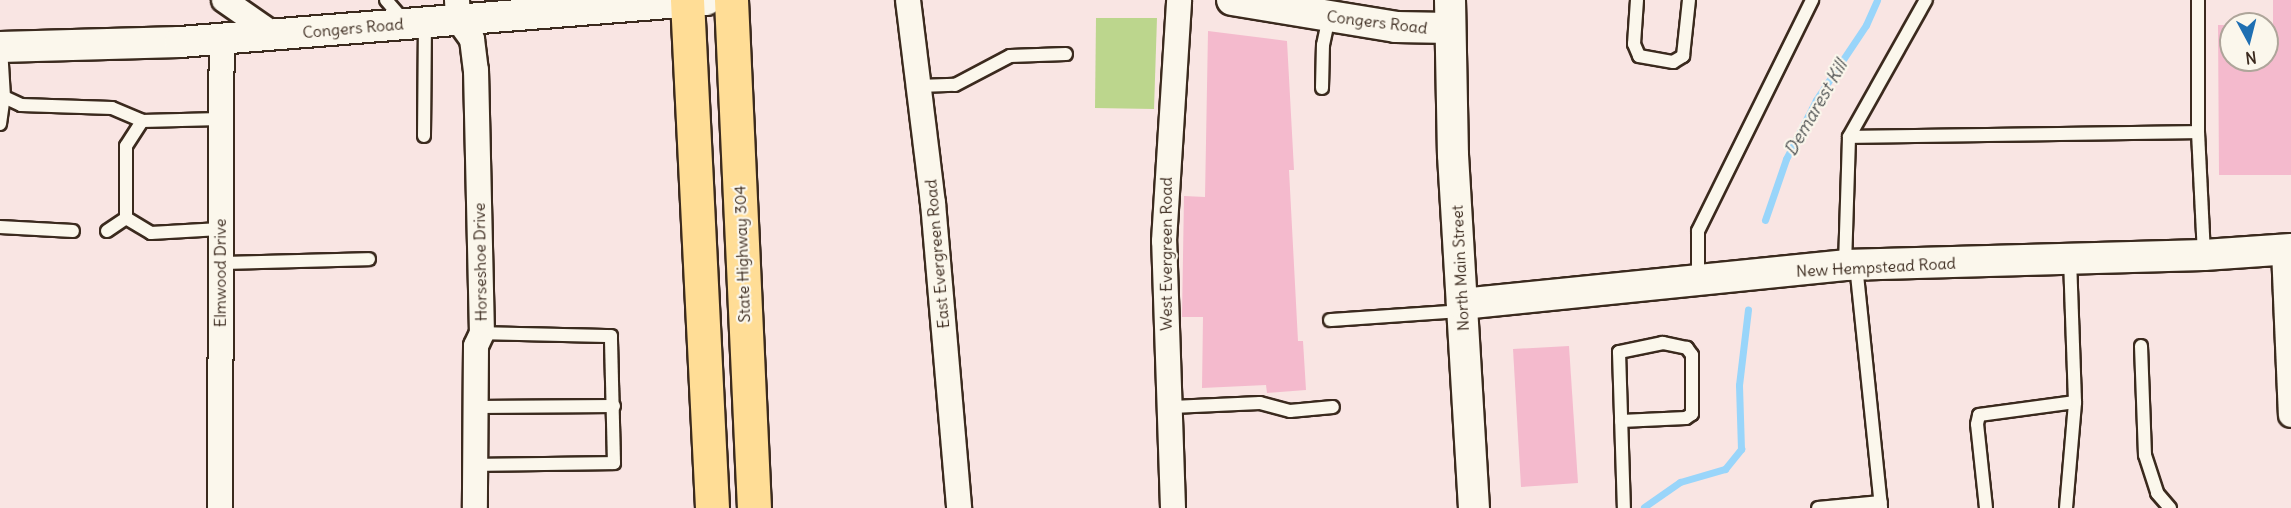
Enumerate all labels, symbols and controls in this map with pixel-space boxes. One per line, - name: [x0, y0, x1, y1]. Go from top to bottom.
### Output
- street label: Congers Road: [1326, 6, 1428, 38]
- north arrow: [2219, 12, 2279, 72]
- street label: Congers Road: [302, 14, 404, 42]
- text: N: [2244, 47, 2258, 68]
- water label: Demarest Kill: [1780, 56, 1852, 160]
- street label: West Evergreen Road: [1156, 177, 1176, 331]
- street label: East Evergreen Road: [921, 179, 953, 329]
- street label: State Highway 304: [730, 185, 754, 323]
- street label: Horseshoe Drive: [469, 202, 491, 322]
- street label: North Main Street: [1447, 204, 1473, 332]
- street label: Elmwood Drive: [210, 219, 230, 327]
- street label: New Hempstead Road: [1796, 253, 1956, 281]

